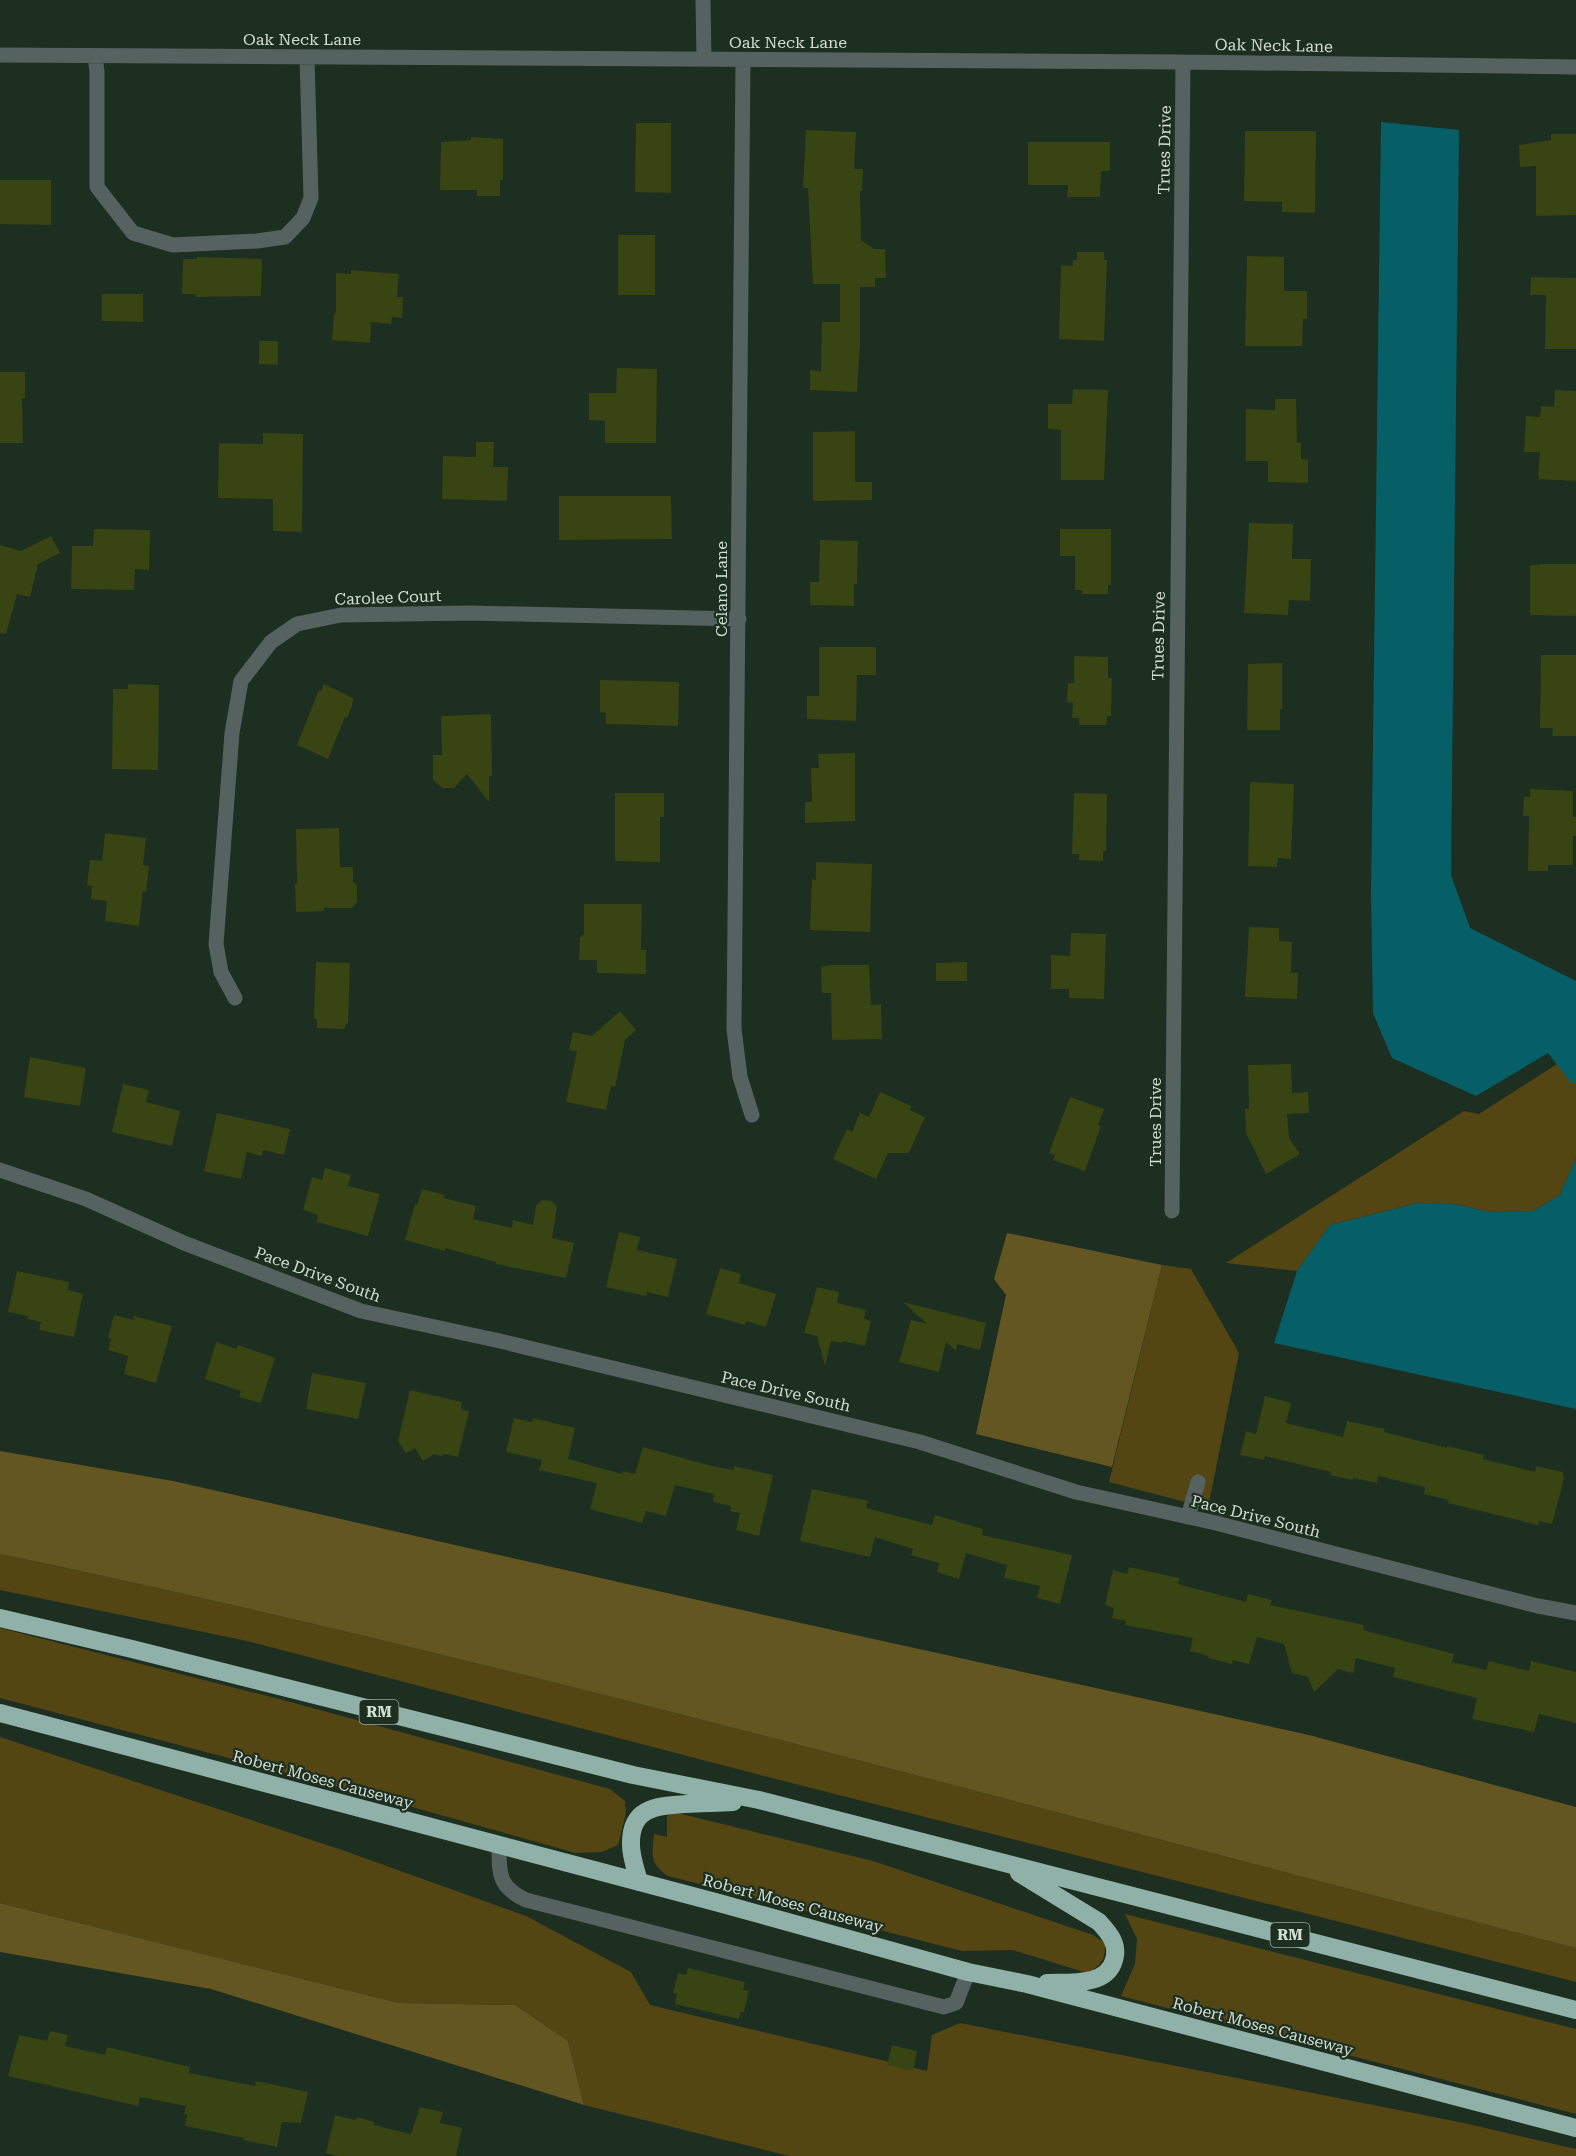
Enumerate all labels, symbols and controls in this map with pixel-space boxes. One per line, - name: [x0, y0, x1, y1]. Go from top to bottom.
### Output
- street label: Oak Neck Lane: [243, 30, 361, 49]
- street label: Oak Neck Lane: [729, 33, 847, 52]
- street label: Oak Neck Lane: [1215, 35, 1333, 56]
- street label: Trues Drive: [1154, 105, 1175, 195]
- street label: Celano Lane: [712, 541, 731, 637]
- street label: Carolee Court: [334, 586, 442, 609]
- street label: Trues Drive: [1148, 591, 1169, 681]
- street label: Trues Drive: [1146, 1077, 1165, 1167]
- street label: Pace Drive South: [252, 1243, 383, 1306]
- street label: Pace Drive South: [719, 1367, 852, 1416]
- street label: Pace Drive South: [1189, 1491, 1322, 1542]
- road number: RM: [360, 1700, 398, 1724]
- street label: Robert Moses Causeway: [230, 1746, 416, 1813]
- street label: Robert Moses Causeway: [700, 1870, 886, 1937]
- road number: RM: [1270, 1923, 1310, 1947]
- street label: Robert Moses Causeway: [1170, 1993, 1356, 2060]

